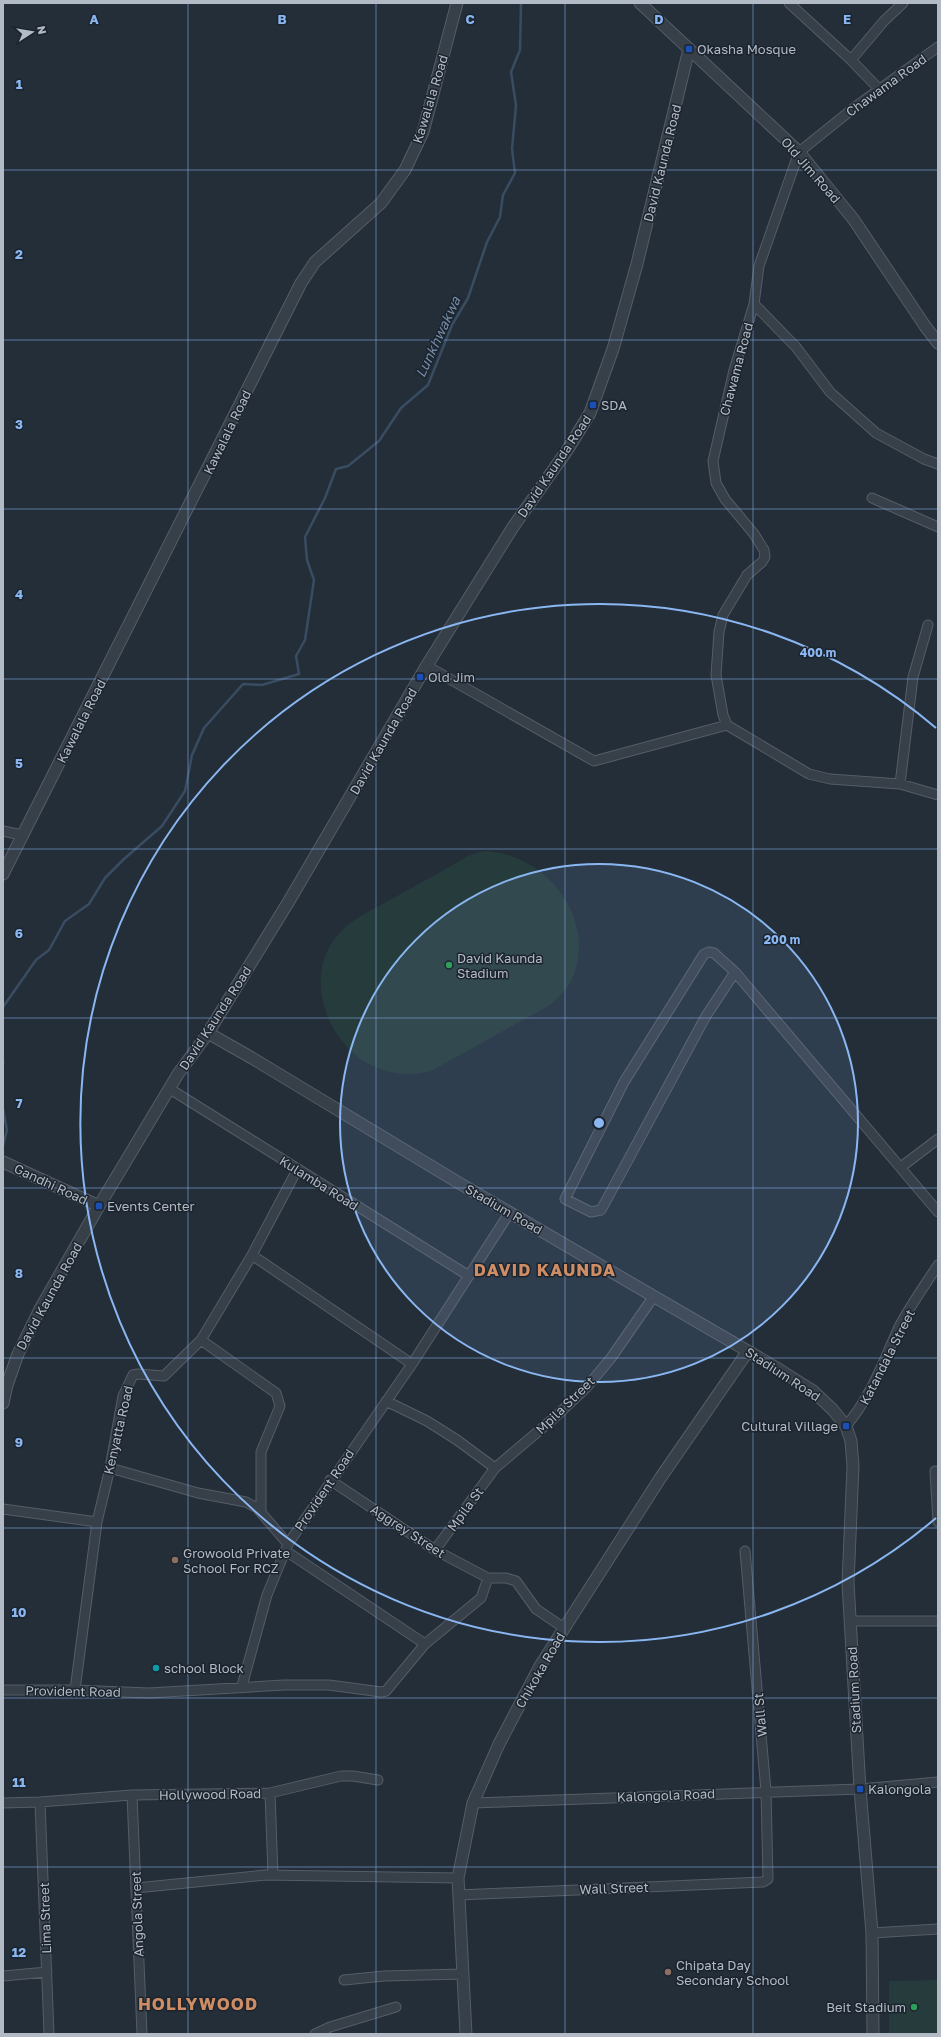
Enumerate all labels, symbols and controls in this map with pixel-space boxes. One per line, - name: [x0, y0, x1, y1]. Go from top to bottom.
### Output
- text: A: [89, 11, 99, 27]
- text: B: [277, 11, 287, 27]
- text: C: [465, 11, 475, 27]
- text: D: [654, 11, 664, 27]
- text: E: [843, 11, 851, 27]
- north arrow: [12, 12, 52, 52]
- text: N: [35, 24, 49, 35]
- place label: Okasha Mosque: [697, 41, 796, 57]
- marker: Okasha Mosque: [684, 44, 694, 54]
- street label: Chawama Road: [843, 50, 929, 120]
- street label: Kawalala Road: [409, 53, 451, 145]
- text: 1: [16, 76, 23, 92]
- street label: David Kaunda Road: [640, 103, 684, 223]
- street label: Old Jim Road: [778, 134, 844, 206]
- text: 2: [15, 246, 23, 262]
- water label: Lunkhwakwa: [411, 293, 464, 380]
- street label: Chawama Road: [716, 321, 756, 417]
- street label: Kawalala Road: [200, 387, 254, 477]
- place label: SDA: [601, 397, 627, 413]
- marker: SDA: [588, 400, 598, 410]
- street label: David Kaunda Road: [514, 411, 594, 521]
- text: 3: [15, 416, 23, 432]
- text: 4: [15, 586, 23, 602]
- text: 400 m: [800, 645, 836, 660]
- place label: Old Jim: [428, 669, 475, 685]
- marker: Old Jim: [415, 672, 425, 682]
- street label: Kawalala Road: [53, 676, 109, 766]
- street label: David Kaunda Road: [346, 685, 420, 797]
- text: 5: [15, 755, 23, 771]
- text: 6: [15, 925, 23, 941]
- text: 200 m: [764, 932, 800, 947]
- place label: David Kaunda Stadium: [457, 950, 543, 981]
- marker: David Kaunda Stadium: [444, 960, 454, 970]
- street label: David Kaunda Road: [175, 963, 255, 1073]
- text: 7: [15, 1095, 23, 1111]
- centre of rings: [592, 1116, 606, 1130]
- street label: Kulamba Road: [277, 1152, 361, 1214]
- street label: Gandhi Road: [12, 1160, 90, 1208]
- street label: Stadium Road: [463, 1180, 545, 1238]
- place label: Events Center: [107, 1198, 195, 1214]
- marker: Events Center: [94, 1201, 104, 1211]
- street label: David Kaunda Road: [13, 1239, 85, 1353]
- district label: DAVID KAUNDA: [474, 1259, 616, 1280]
- text: 8: [15, 1265, 23, 1281]
- street label: Katandala Street: [856, 1307, 918, 1407]
- street label: Stadium Road: [742, 1344, 824, 1404]
- street label: Mpila Street: [532, 1373, 598, 1437]
- street label: Kenyatta Road: [100, 1384, 136, 1476]
- place label: Cultural Village: [741, 1418, 838, 1434]
- marker: Cultural Village: [841, 1421, 851, 1431]
- text: 9: [15, 1434, 23, 1450]
- street label: Provident Road: [291, 1446, 357, 1534]
- street label: Mpila St: [444, 1484, 486, 1534]
- street label: Aggrey Street: [368, 1501, 448, 1561]
- place label: Growoold Private School For RCZ: [183, 1545, 290, 1576]
- marker: Growoold Private School For RCZ: [170, 1555, 180, 1565]
- text: 10: [11, 1604, 27, 1620]
- street label: Chikoka Road: [512, 1629, 568, 1711]
- street label: Stadium Road: [844, 1646, 864, 1734]
- place label: school Block: [164, 1660, 245, 1676]
- marker: school Block: [151, 1663, 161, 1673]
- street label: Provident Road: [25, 1682, 121, 1700]
- street label: Wall St: [750, 1692, 770, 1738]
- text: 11: [12, 1774, 26, 1790]
- place label: Kalongola: [868, 1781, 931, 1797]
- marker: Kalongola: [855, 1784, 865, 1794]
- street label: Hollywood Road: [159, 1785, 261, 1803]
- street label: Kalongola Road: [617, 1785, 715, 1805]
- street label: Angola Street: [128, 1871, 146, 1957]
- street label: Wall Street: [579, 1879, 649, 1897]
- street label: Lima Street: [36, 1882, 54, 1954]
- text: 12: [12, 1944, 26, 1960]
- place label: Chipata Day Secondary School: [676, 1957, 789, 1988]
- marker: Chipata Day Secondary School: [663, 1967, 673, 1977]
- district label: HOLLYWOOD: [138, 1993, 258, 2014]
- place label: Beit Stadium: [826, 1999, 906, 2015]
- marker: Beit Stadium: [909, 2002, 919, 2012]

